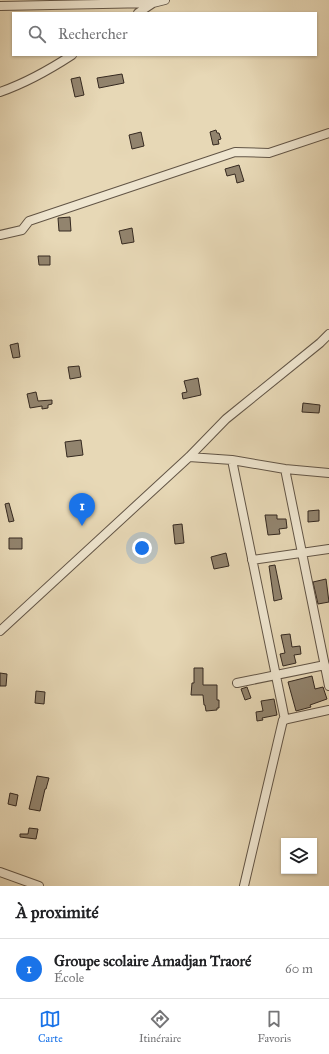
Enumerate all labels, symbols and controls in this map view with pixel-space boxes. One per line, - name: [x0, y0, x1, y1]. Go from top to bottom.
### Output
- search box: [12, 12, 317, 56]
- icon: search: [26, 23, 48, 45]
- text: Rechercher: [58, 25, 128, 43]
- pin: 1: [69, 493, 95, 526]
- your location: [132, 538, 152, 558]
- map controls: [281, 838, 317, 874]
- button: layers: [281, 838, 317, 874]
- text: À proximité: [16, 902, 99, 923]
- text: Groupe scolaire Amadjan Traoré: [54, 952, 251, 970]
- text: 1: [26, 961, 32, 977]
- text: 60 m: [285, 961, 313, 977]
- text: École: [54, 970, 84, 986]
- tab: Carte: [38, 1008, 63, 1045]
- tab: Itinéraire: [139, 1008, 181, 1045]
- tab: Favoris: [258, 1008, 291, 1045]

